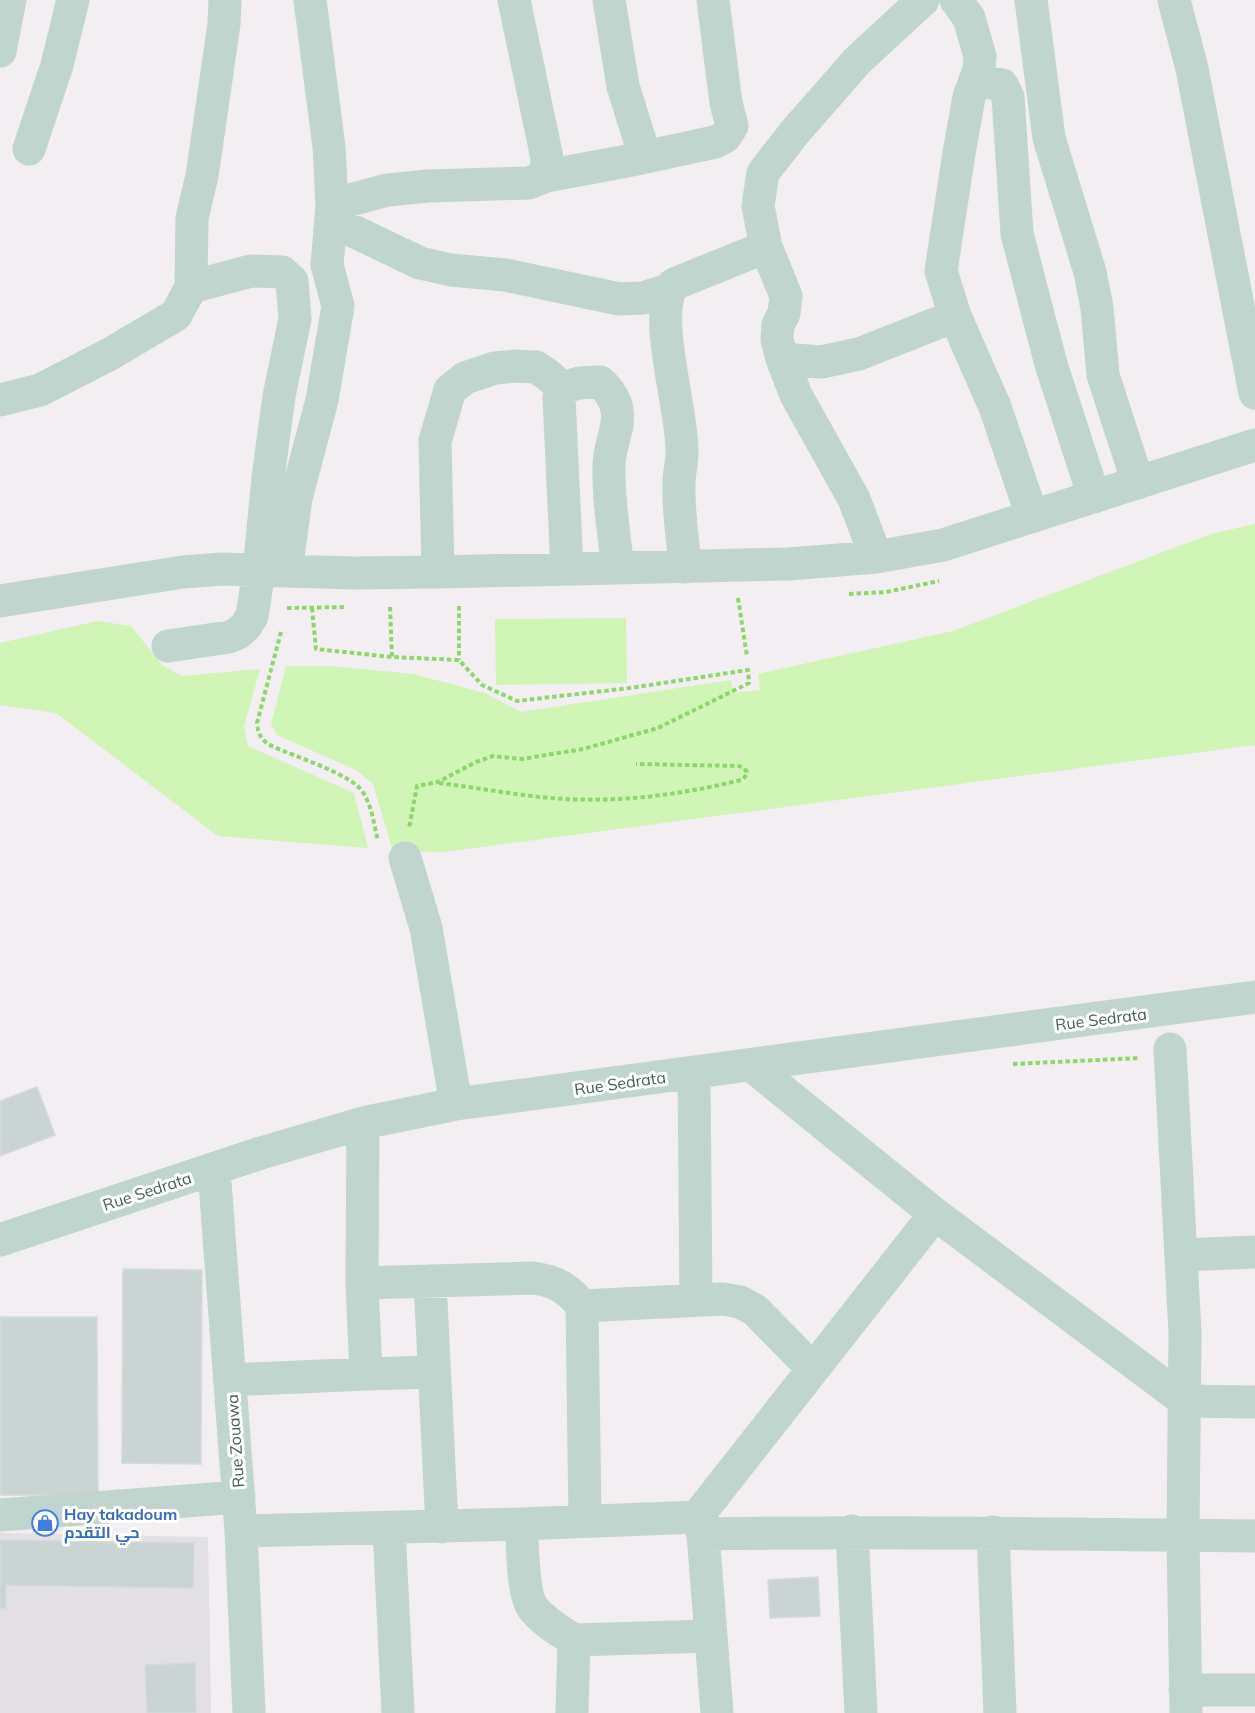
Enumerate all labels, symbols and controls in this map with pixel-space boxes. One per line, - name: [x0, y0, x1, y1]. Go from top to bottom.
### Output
- street label: Rue Sedrata: [1054, 1003, 1148, 1035]
- street label: Rue Sedrata: [573, 1067, 667, 1099]
- street label: Rue Sedrata: [100, 1167, 194, 1215]
- street label: Rue Zouawa: [222, 1394, 248, 1488]
- place label: Hay takadoum حي التقدم: [64, 1504, 177, 1545]
- shop icon: Hay takadoum حي التقدم: [30, 1508, 60, 1538]

